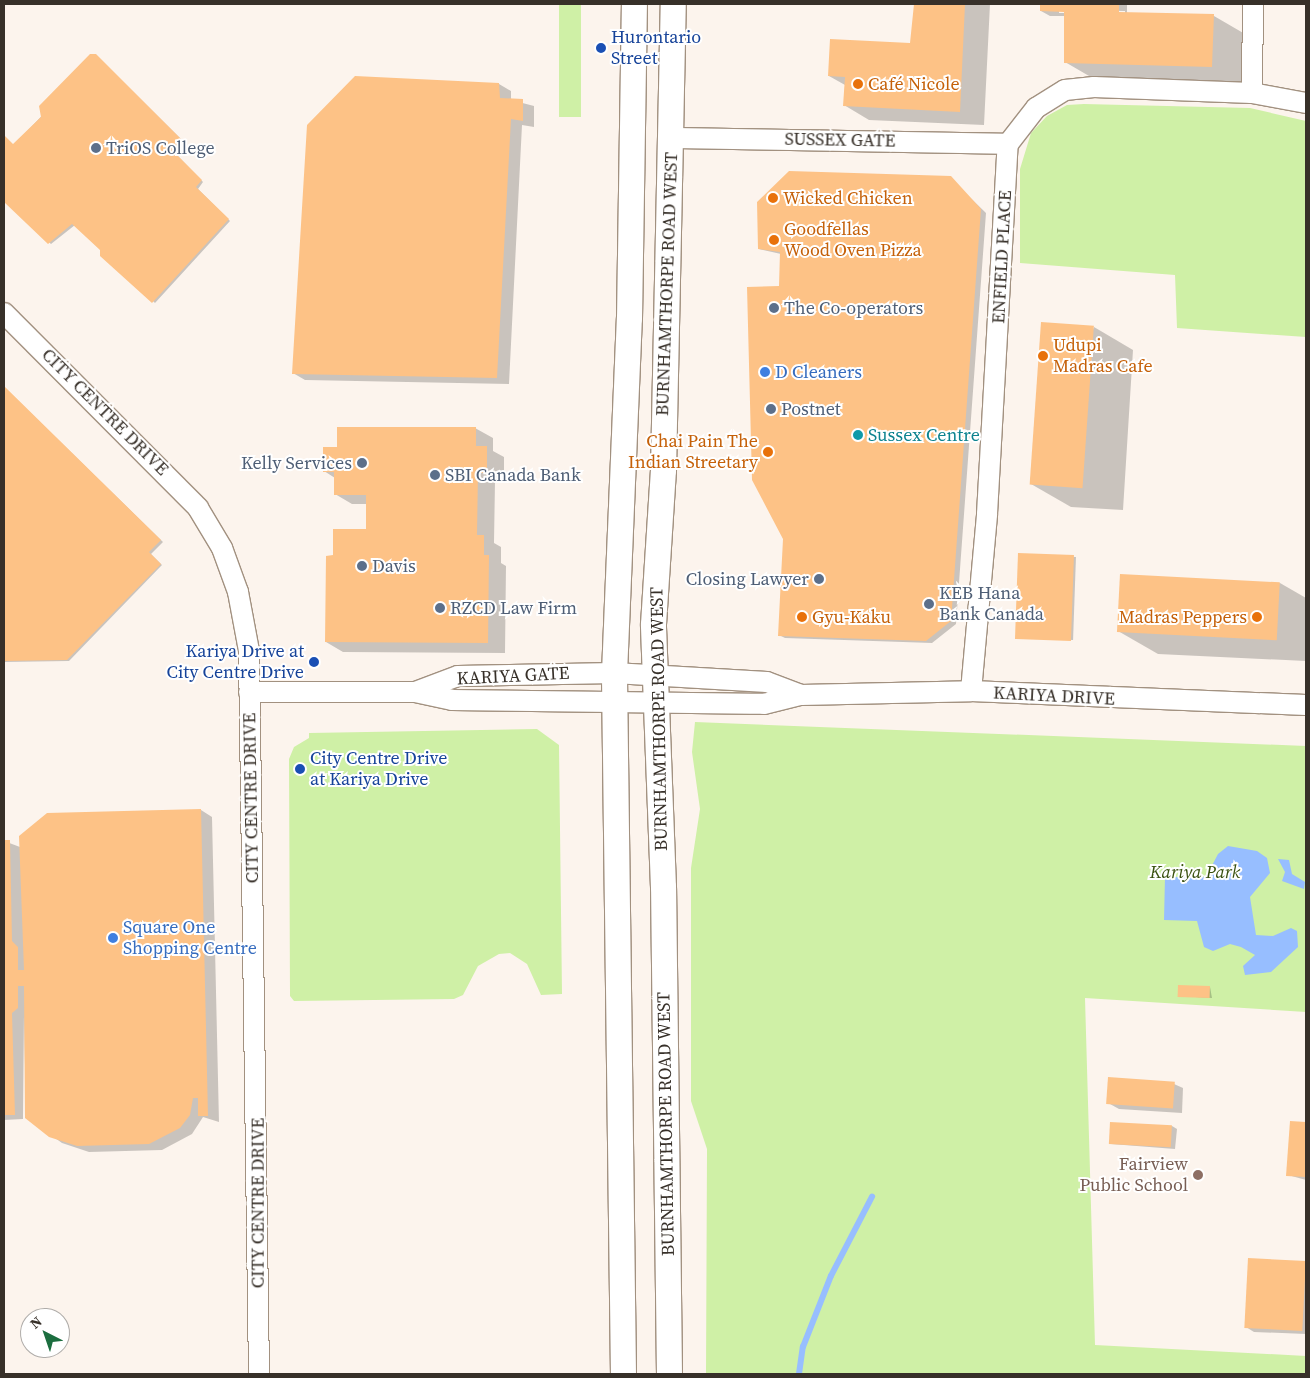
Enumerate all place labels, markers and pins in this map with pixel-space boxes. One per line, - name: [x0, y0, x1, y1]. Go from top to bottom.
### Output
- place label: Hurontario Street: [611, 27, 701, 70]
- marker: Hurontario Street: [595, 42, 607, 54]
- place label: Café Nicole: [868, 73, 960, 95]
- marker: Café Nicole: [852, 78, 864, 90]
- place label: TriOS College: [106, 137, 215, 159]
- marker: TriOS College: [90, 142, 102, 154]
- place label: Wicked Chicken: [783, 187, 913, 209]
- marker: Wicked Chicken: [767, 192, 779, 204]
- place label: Goodfellas Wood Oven Pizza: [784, 219, 922, 262]
- marker: Goodfellas Wood Oven Pizza: [768, 234, 780, 246]
- place label: The Co-operators: [784, 297, 923, 319]
- marker: The Co-operators: [768, 302, 780, 314]
- place label: Udupi Madras Cafe: [1053, 335, 1153, 378]
- marker: Udupi Madras Cafe: [1037, 350, 1049, 362]
- place label: D Cleaners: [775, 361, 862, 383]
- marker: D Cleaners: [759, 366, 771, 378]
- place label: Postnet: [781, 398, 841, 420]
- marker: Postnet: [765, 403, 777, 415]
- place label: Sussex Centre: [868, 424, 980, 446]
- marker: Sussex Centre: [852, 429, 864, 441]
- place label: Chai Pain The Indian Streetary: [628, 431, 758, 474]
- marker: Chai Pain The Indian Streetary: [762, 446, 774, 458]
- place label: Kelly Services: [241, 452, 352, 474]
- marker: Kelly Services: [356, 457, 368, 469]
- place label: SBI Canada Bank: [445, 464, 581, 486]
- marker: SBI Canada Bank: [429, 469, 441, 481]
- place label: Davis: [372, 555, 416, 577]
- marker: Davis: [356, 560, 368, 572]
- place label: Closing Lawyer: [686, 568, 809, 590]
- marker: Closing Lawyer: [813, 573, 825, 585]
- place label: KEB Hana Bank Canada: [939, 583, 1044, 626]
- place label: RZCD Law Firm: [450, 597, 577, 619]
- marker: KEB Hana Bank Canada: [923, 598, 935, 610]
- marker: RZCD Law Firm: [434, 602, 446, 614]
- place label: Gyu-Kaku: [812, 606, 891, 628]
- place label: Madras Peppers: [1119, 606, 1247, 628]
- marker: Gyu-Kaku: [796, 611, 808, 623]
- marker: Madras Peppers: [1251, 611, 1263, 623]
- place label: Kariya Drive at City Centre Drive: [167, 641, 304, 684]
- marker: Kariya Drive at City Centre Drive: [308, 656, 320, 668]
- place label: City Centre Drive at Kariya Drive: [310, 748, 447, 791]
- marker: City Centre Drive at Kariya Drive: [294, 763, 306, 775]
- place label: Square One Shopping Centre: [123, 917, 257, 960]
- marker: Square One Shopping Centre: [107, 932, 119, 944]
- place label: Fairview Public School: [1079, 1154, 1188, 1196]
- marker: Fairview Public School: [1192, 1169, 1204, 1181]

